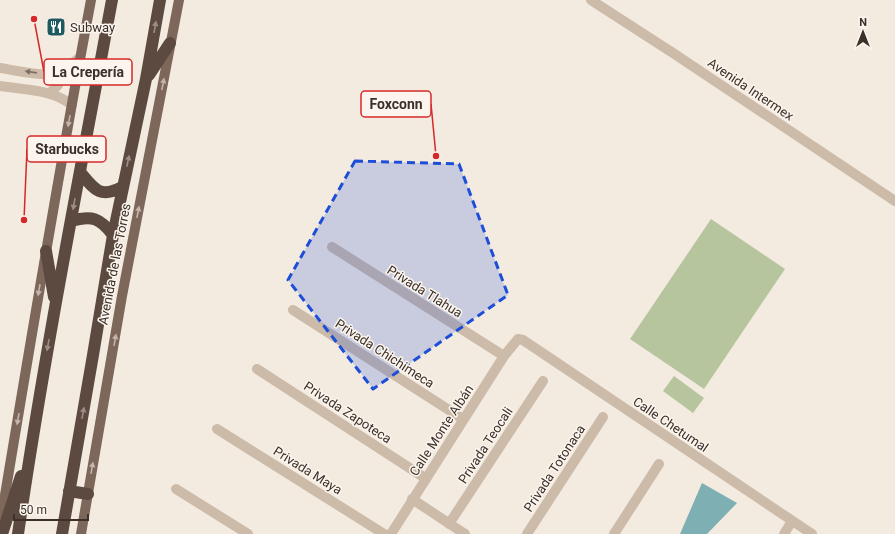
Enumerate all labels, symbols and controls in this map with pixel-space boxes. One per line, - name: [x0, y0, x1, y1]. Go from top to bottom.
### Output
- north arrow: [843, 12, 883, 52]
- restaurant icon: Subway: [45, 16, 67, 38]
- text: N: [859, 16, 867, 29]
- place label: Subway: [70, 20, 115, 35]
- one-way arrow: [152, 21, 158, 33]
- street label: Avenida Intermex: [705, 55, 797, 124]
- callout: La Crepería: [44, 59, 132, 85]
- text: La Crepería: [52, 64, 125, 80]
- one-way arrow: [25, 69, 37, 75]
- one-way arrow: [160, 78, 166, 91]
- callout: Foxconn: [361, 91, 431, 117]
- text: Foxconn: [369, 96, 423, 112]
- one-way arrow: [66, 115, 72, 127]
- callout: Starbucks: [27, 136, 106, 162]
- text: Starbucks: [35, 141, 99, 157]
- one-way arrow: [126, 155, 132, 167]
- one-way arrow: [71, 197, 77, 210]
- street label: Avenida de las Torres: [95, 202, 134, 326]
- one-way arrow: [136, 206, 142, 218]
- street label: Privada Tlahua: [384, 262, 465, 321]
- one-way arrow: [36, 284, 42, 296]
- street label: Privada Chichimeca: [333, 316, 437, 391]
- one-way arrow: [112, 334, 118, 346]
- one-way arrow: [45, 339, 51, 351]
- street label: Privada Zapoteca: [301, 379, 394, 446]
- street label: Calle Monte Albán: [406, 382, 476, 479]
- street label: Calle Chetumal: [630, 394, 711, 455]
- street label: Privada Teocali: [455, 404, 516, 486]
- one-way arrow: [80, 407, 86, 419]
- one-way arrow: [15, 413, 21, 425]
- street label: Privada Totonaca: [521, 422, 588, 515]
- street label: Privada Maya: [271, 443, 345, 497]
- one-way arrow: [90, 462, 96, 474]
- scale bar: [14, 496, 88, 522]
- text: 50 m: [20, 503, 47, 517]

